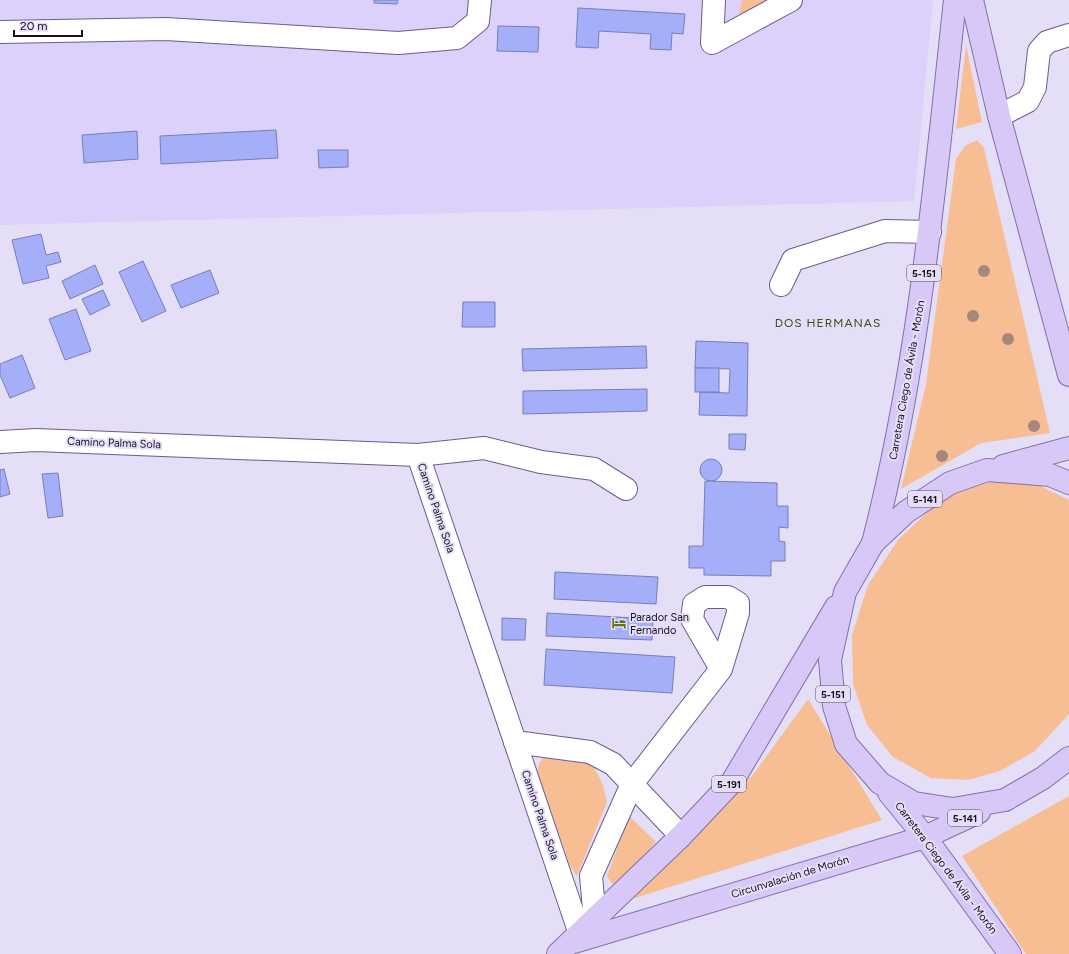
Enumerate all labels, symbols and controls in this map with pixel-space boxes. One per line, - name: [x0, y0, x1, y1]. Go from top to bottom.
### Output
- scale bar: [14, 12, 82, 38]
- text: 20 m: [20, 19, 48, 33]
- road number: 5-151: [907, 265, 941, 281]
- street label: Carretera Ciego de Ávila - Morón: [887, 299, 927, 461]
- district label: DOS HERMANAS: [775, 316, 881, 330]
- street label: Camino Palma Sola: [67, 435, 161, 451]
- street label: Camino Palma Sola: [415, 462, 457, 554]
- road number: 5-141: [908, 491, 942, 507]
- place label: Parador San Fernando: [630, 611, 689, 637]
- hotel icon: Parador San Fernando: [611, 615, 627, 631]
- road number: 5-151: [816, 686, 850, 702]
- street label: Camino Palma Sola: [519, 769, 561, 861]
- road number: 5-191: [712, 776, 746, 792]
- street label: Carretera Ciego de Ávila - Morón: [892, 799, 1000, 937]
- road number: 5-141: [948, 810, 982, 826]
- street label: Circunvalación de Morón: [730, 853, 850, 901]

